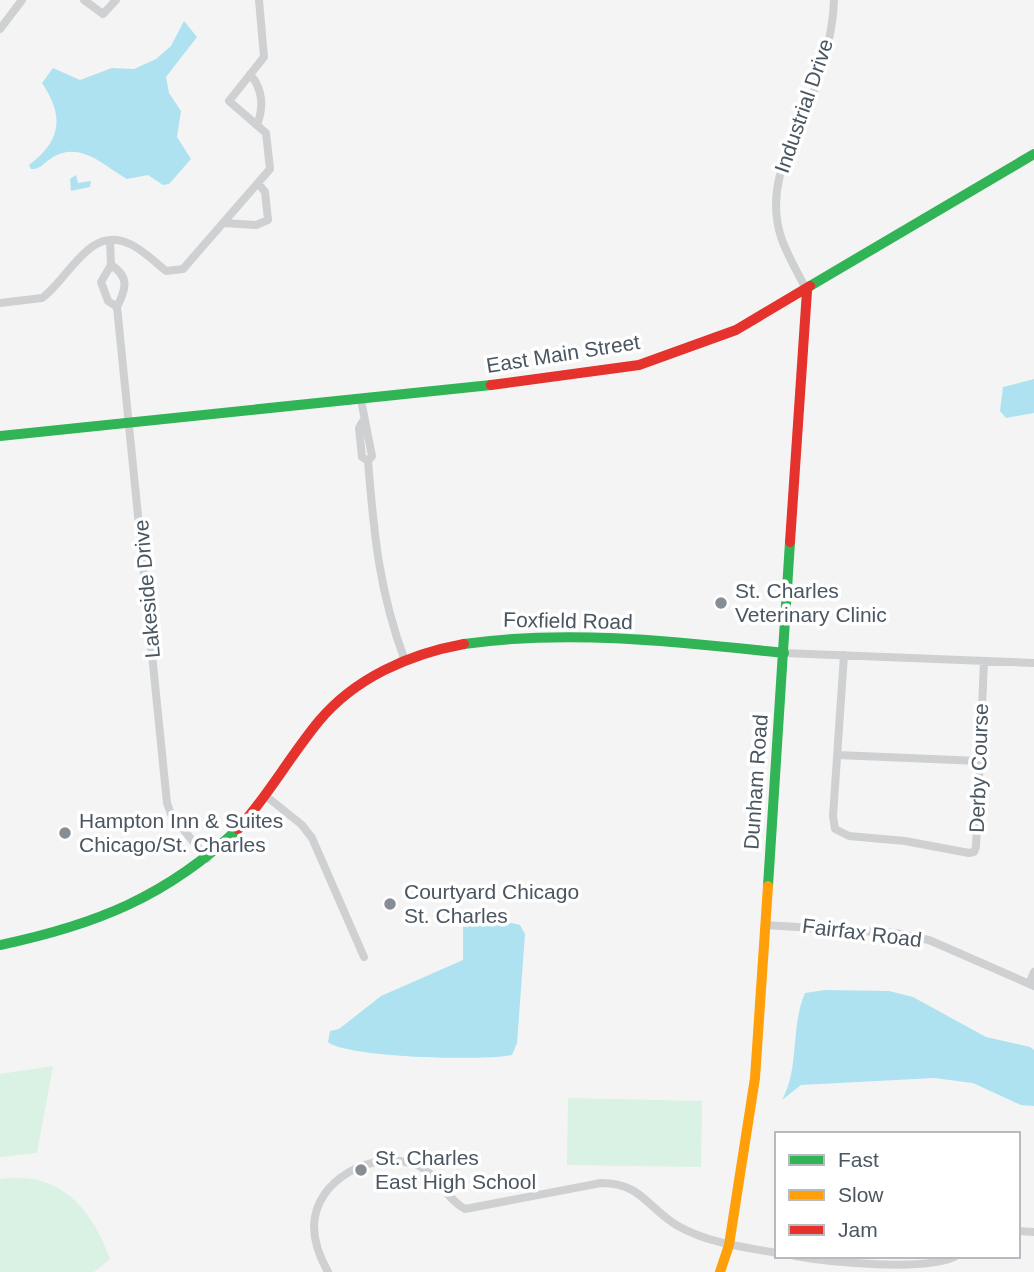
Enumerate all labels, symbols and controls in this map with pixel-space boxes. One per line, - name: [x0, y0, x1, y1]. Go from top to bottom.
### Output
- street label: Industrial Drive: [770, 36, 837, 176]
- street label: East Main Street: [484, 330, 642, 377]
- street label: Lakeside Drive: [129, 519, 164, 659]
- place label: St. Charles Veterinary Clinic: [735, 579, 887, 626]
- marker: St. Charles Veterinary Clinic: [713, 595, 729, 611]
- street label: Foxfield Road: [503, 608, 633, 633]
- street label: Derby Course: [965, 703, 992, 833]
- street label: Dunham Road: [739, 714, 772, 850]
- place label: Hampton Inn & Suites Chicago/St. Charles: [79, 809, 283, 856]
- marker: Hampton Inn & Suites Chicago/St. Charles: [57, 825, 73, 841]
- place label: Courtyard Chicago St. Charles: [404, 880, 579, 927]
- marker: Courtyard Chicago St. Charles: [382, 896, 398, 912]
- street label: Fairfax Road: [801, 914, 923, 951]
- legend: [775, 1132, 1020, 1258]
- place label: St. Charles East High School: [375, 1146, 536, 1193]
- text: Fast: [838, 1148, 879, 1171]
- marker: St. Charles East High School: [353, 1162, 369, 1178]
- text: Slow: [838, 1183, 884, 1206]
- text: Jam: [838, 1218, 878, 1241]

